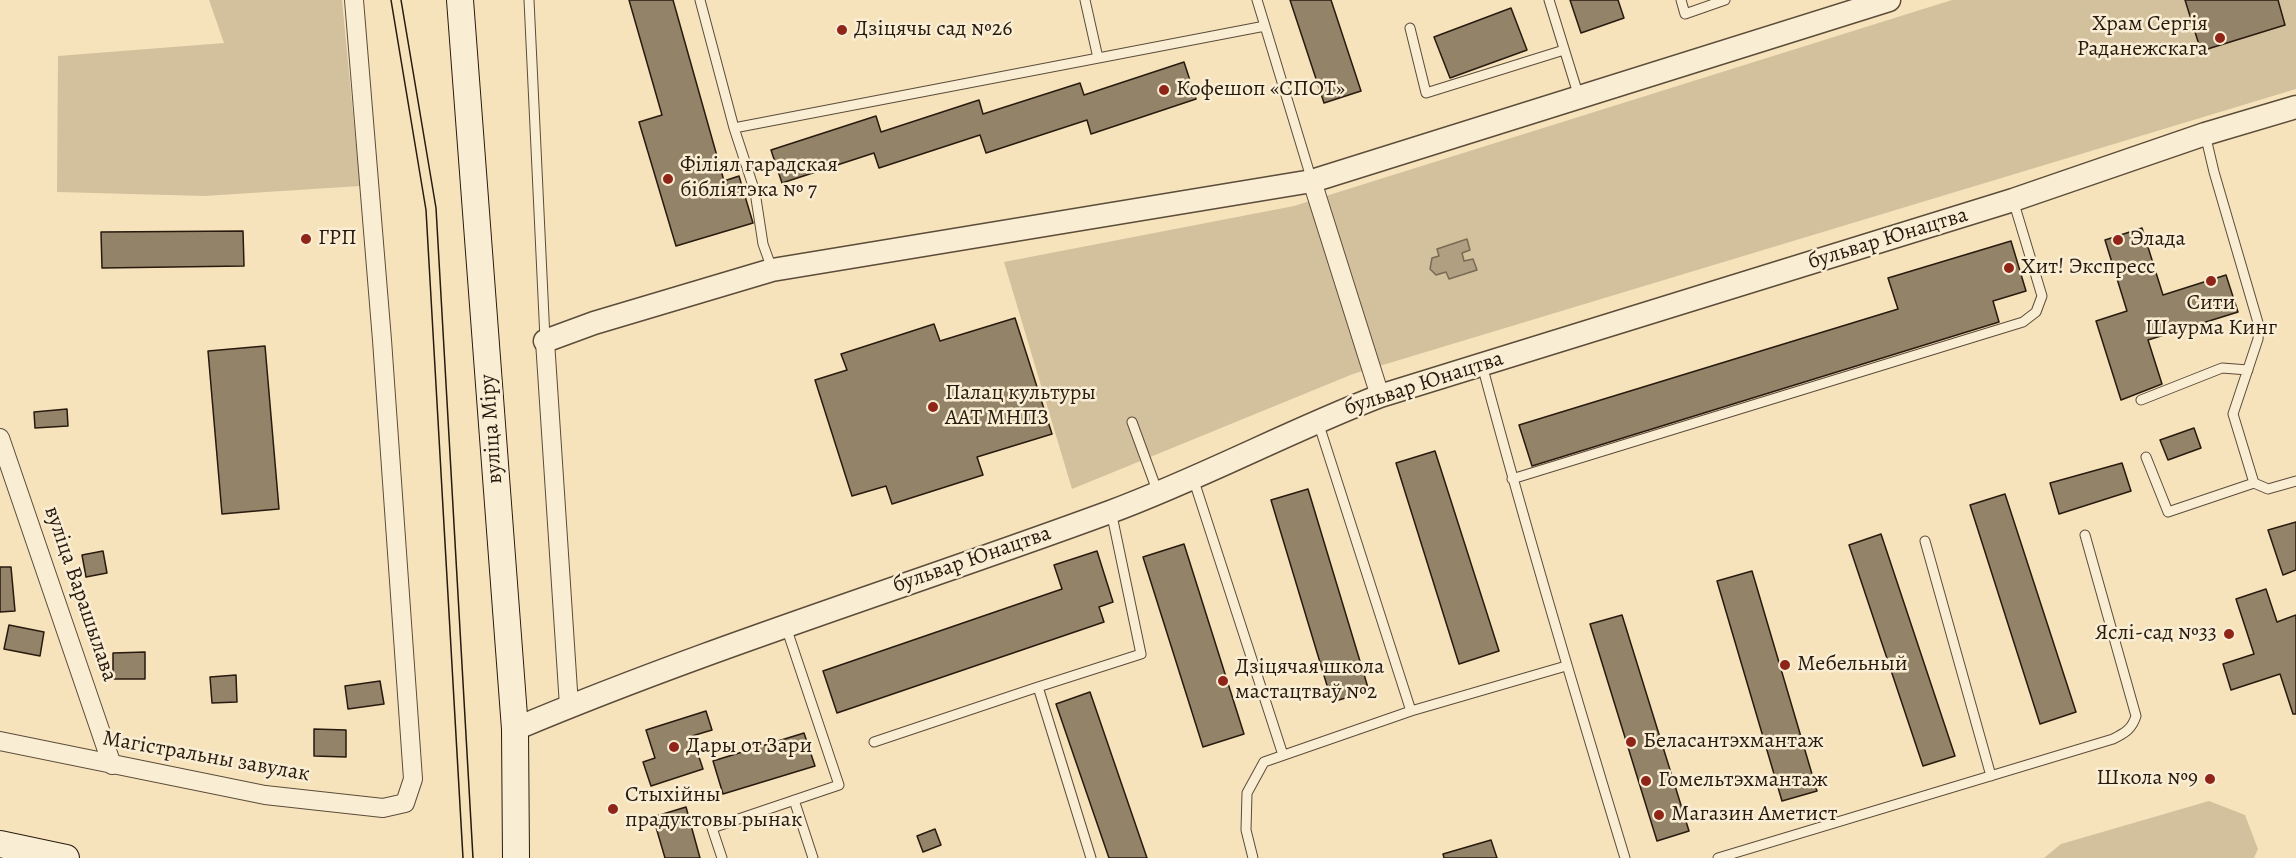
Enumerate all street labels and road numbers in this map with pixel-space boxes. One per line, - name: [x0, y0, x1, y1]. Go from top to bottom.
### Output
- street label: бульвар Юнацтва: [1805, 202, 1971, 276]
- street label: бульвар Юнацтва: [1341, 346, 1507, 422]
- street label: вуліца Міру: [475, 373, 509, 485]
- street label: вуліца Варашылава: [38, 503, 122, 685]
- street label: бульвар Юнацтва: [889, 521, 1055, 599]
- street label: Магістральны завулак: [100, 726, 312, 788]

